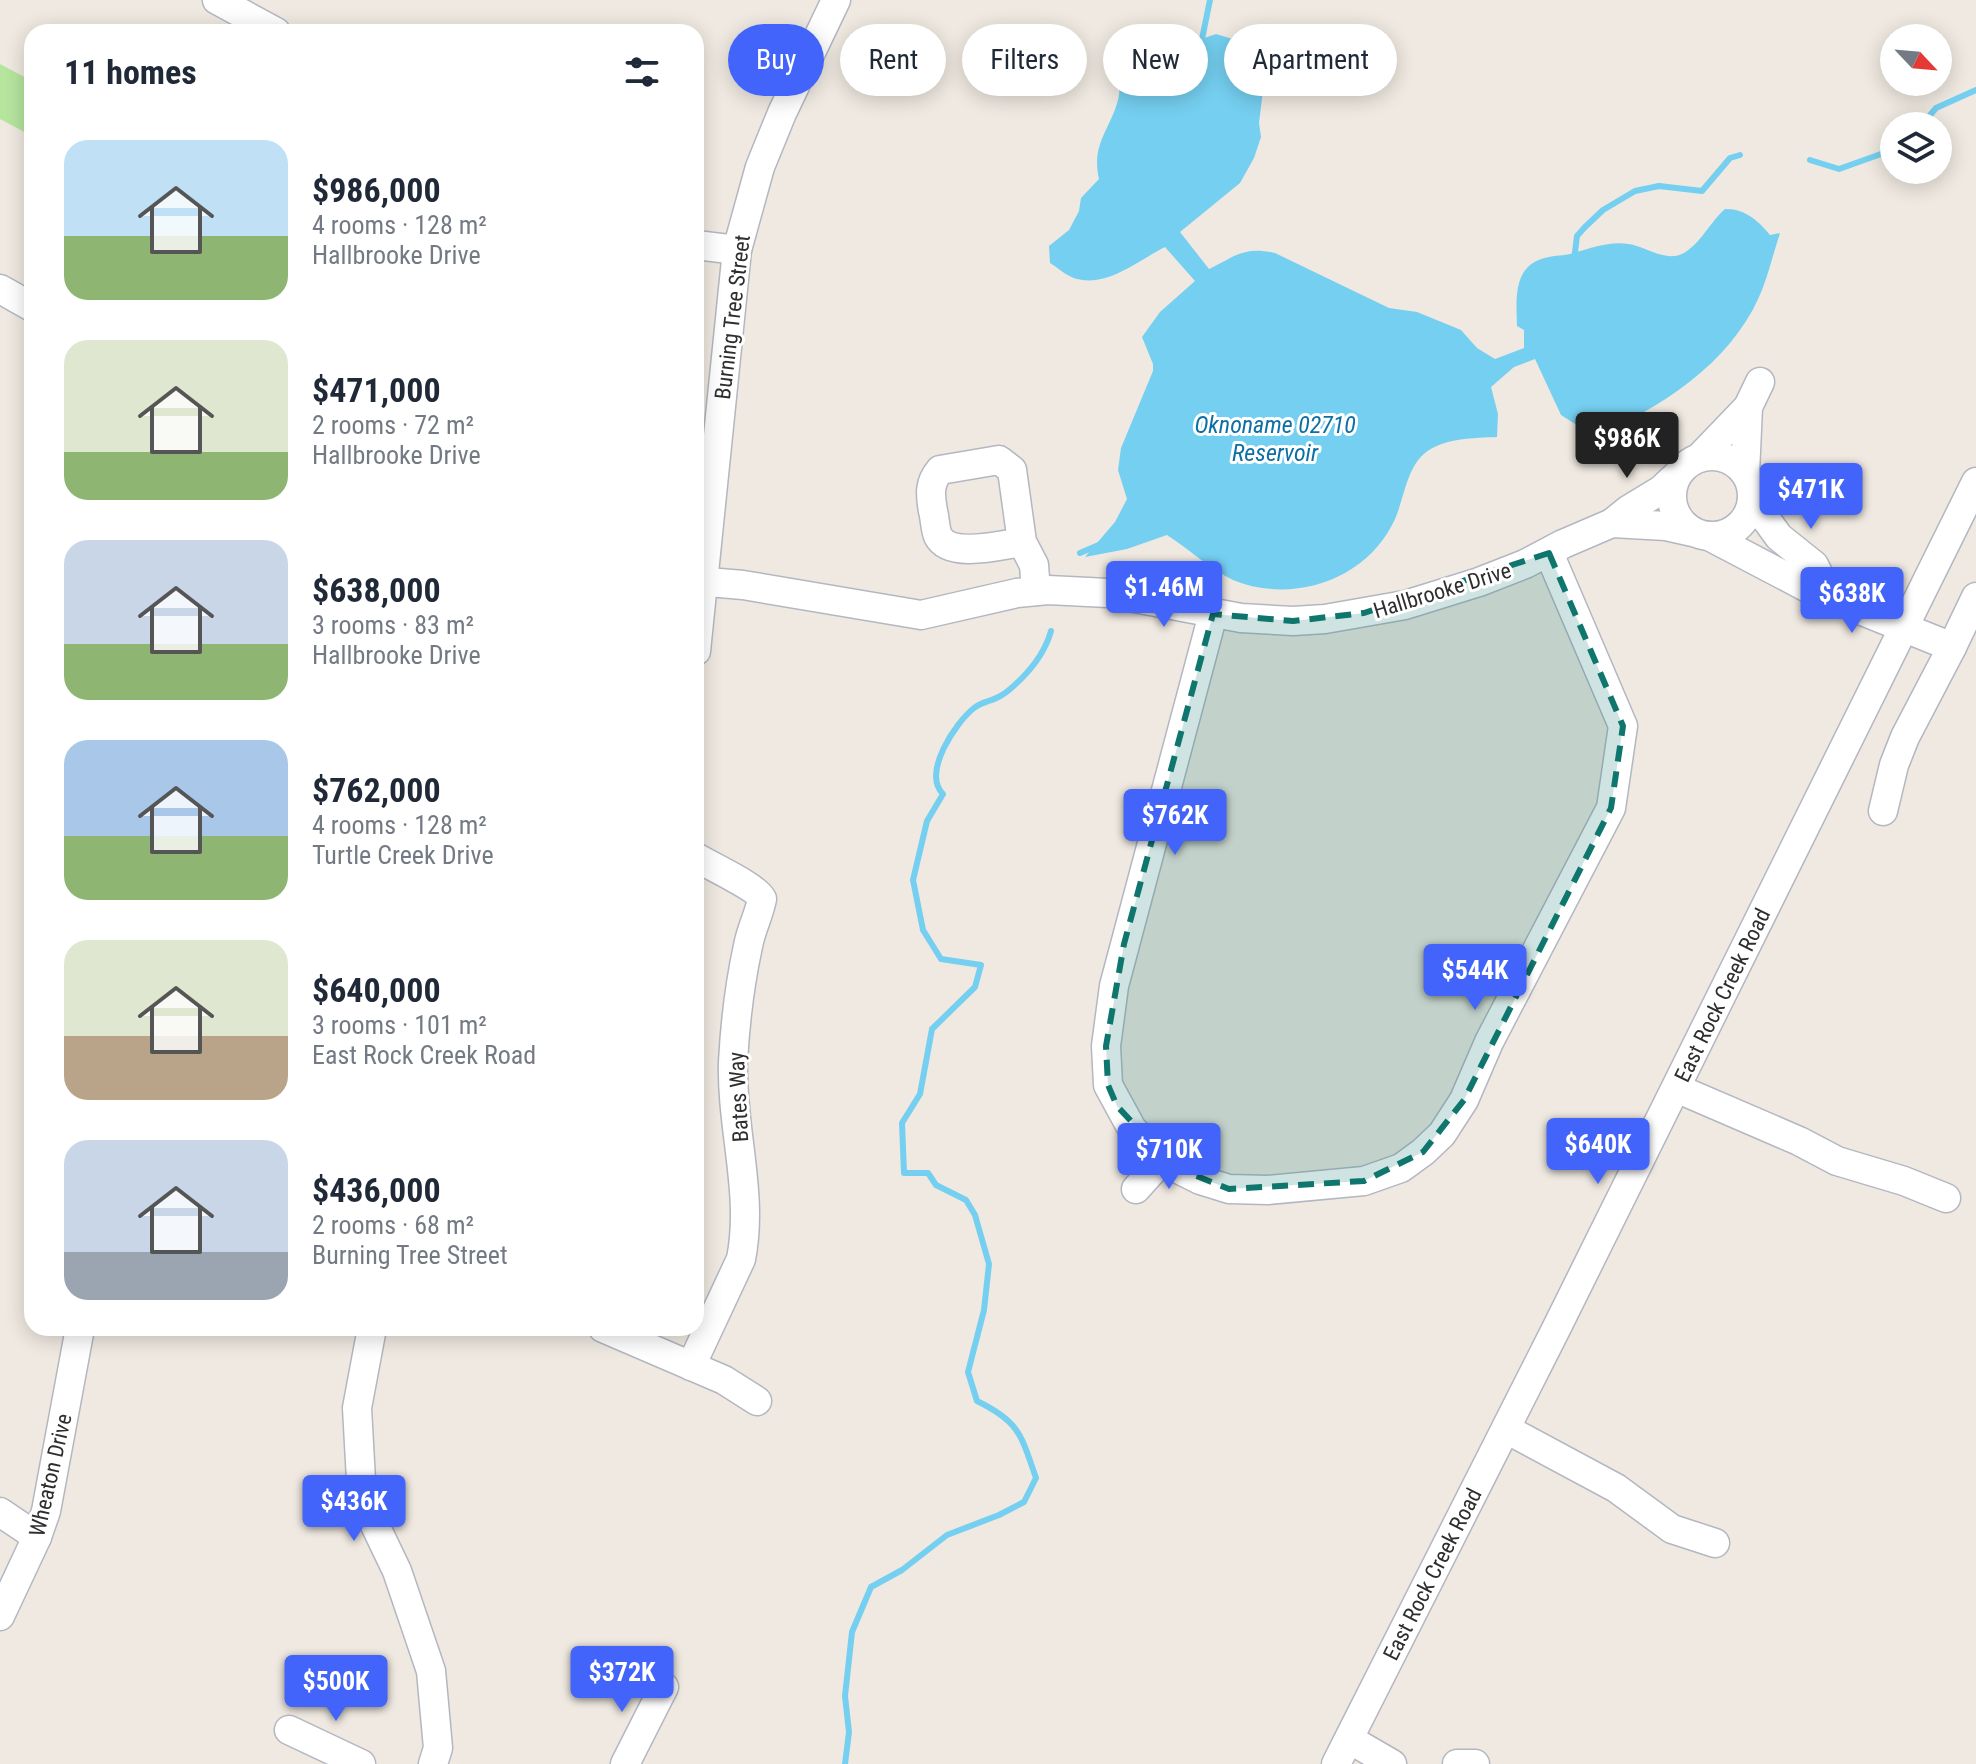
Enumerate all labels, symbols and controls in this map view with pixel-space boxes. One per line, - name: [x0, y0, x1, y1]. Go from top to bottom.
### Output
- chip: Buy: [728, 24, 824, 96]
- chip: Rent: [840, 24, 946, 96]
- chip: Filters: [962, 24, 1087, 96]
- chip: New: [1103, 24, 1208, 96]
- chip: Apartment: [1224, 24, 1397, 96]
- north arrow: [1880, 24, 1952, 96]
- map controls: [1880, 24, 1952, 184]
- icon: filters: [620, 50, 664, 94]
- text: 11 homes: [64, 52, 197, 92]
- button: layers: [1880, 112, 1952, 184]
- text: $986,000: [312, 170, 441, 210]
- icon: home: [128, 172, 224, 268]
- text: 4 rooms · 128 m²: [312, 210, 487, 240]
- street label: Burning Tree Street: [710, 233, 755, 401]
- text: Hallbrooke Drive: [312, 240, 481, 270]
- text: $471,000: [312, 370, 441, 410]
- icon: home: [128, 372, 224, 468]
- text: 2 rooms · 72 m²: [312, 410, 474, 440]
- water label: Oknoname 02710 Reservoir: [1194, 411, 1356, 467]
- pin: $986K: [1571, 412, 1683, 480]
- text: $986K: [1594, 423, 1660, 453]
- text: Hallbrooke Drive: [312, 440, 481, 470]
- pin: $471K: [1755, 463, 1867, 531]
- text: $471K: [1778, 474, 1844, 504]
- street label: Hallbrooke Drive: [1370, 558, 1514, 623]
- pin: $1.46M: [1099, 561, 1229, 629]
- pin: $638K: [1796, 567, 1908, 635]
- text: $638,000: [312, 570, 441, 610]
- icon: home: [128, 572, 224, 668]
- text: $1.46M: [1124, 572, 1204, 602]
- text: $638K: [1819, 578, 1885, 608]
- text: 3 rooms · 83 m²: [312, 610, 474, 640]
- text: Hallbrooke Drive: [312, 640, 481, 670]
- text: $762,000: [312, 770, 441, 810]
- icon: home: [128, 772, 224, 868]
- pin: $762K: [1119, 789, 1231, 857]
- text: $762K: [1142, 800, 1208, 830]
- text: 4 rooms · 128 m²: [312, 810, 487, 840]
- text: Turtle Creek Drive: [312, 840, 494, 870]
- street label: East Rock Creek Road: [1670, 905, 1775, 1086]
- pin: $544K: [1419, 944, 1531, 1012]
- text: $544K: [1442, 955, 1508, 985]
- text: $640,000: [312, 970, 441, 1010]
- icon: home: [128, 972, 224, 1068]
- text: 3 rooms · 101 m²: [312, 1010, 487, 1040]
- text: East Rock Creek Road: [312, 1040, 536, 1070]
- street label: Bates Way: [724, 1051, 753, 1143]
- pin: $640K: [1542, 1118, 1654, 1186]
- pin: $710K: [1113, 1123, 1225, 1191]
- text: $640K: [1565, 1129, 1631, 1159]
- text: $710K: [1136, 1134, 1202, 1164]
- text: $436,000: [312, 1170, 441, 1210]
- icon: home: [128, 1172, 224, 1268]
- text: 2 rooms · 68 m²: [312, 1210, 474, 1240]
- text: Burning Tree Street: [312, 1240, 508, 1270]
- street label: Wheaton Drive: [24, 1411, 77, 1539]
- pin: $436K: [298, 1475, 410, 1543]
- street label: East Rock Creek Road: [1378, 1484, 1487, 1664]
- text: $436K: [321, 1486, 387, 1516]
- pin: $372K: [566, 1646, 678, 1714]
- pin: $500K: [280, 1655, 392, 1723]
- text: $372K: [589, 1657, 655, 1687]
- text: $500K: [303, 1666, 369, 1696]

